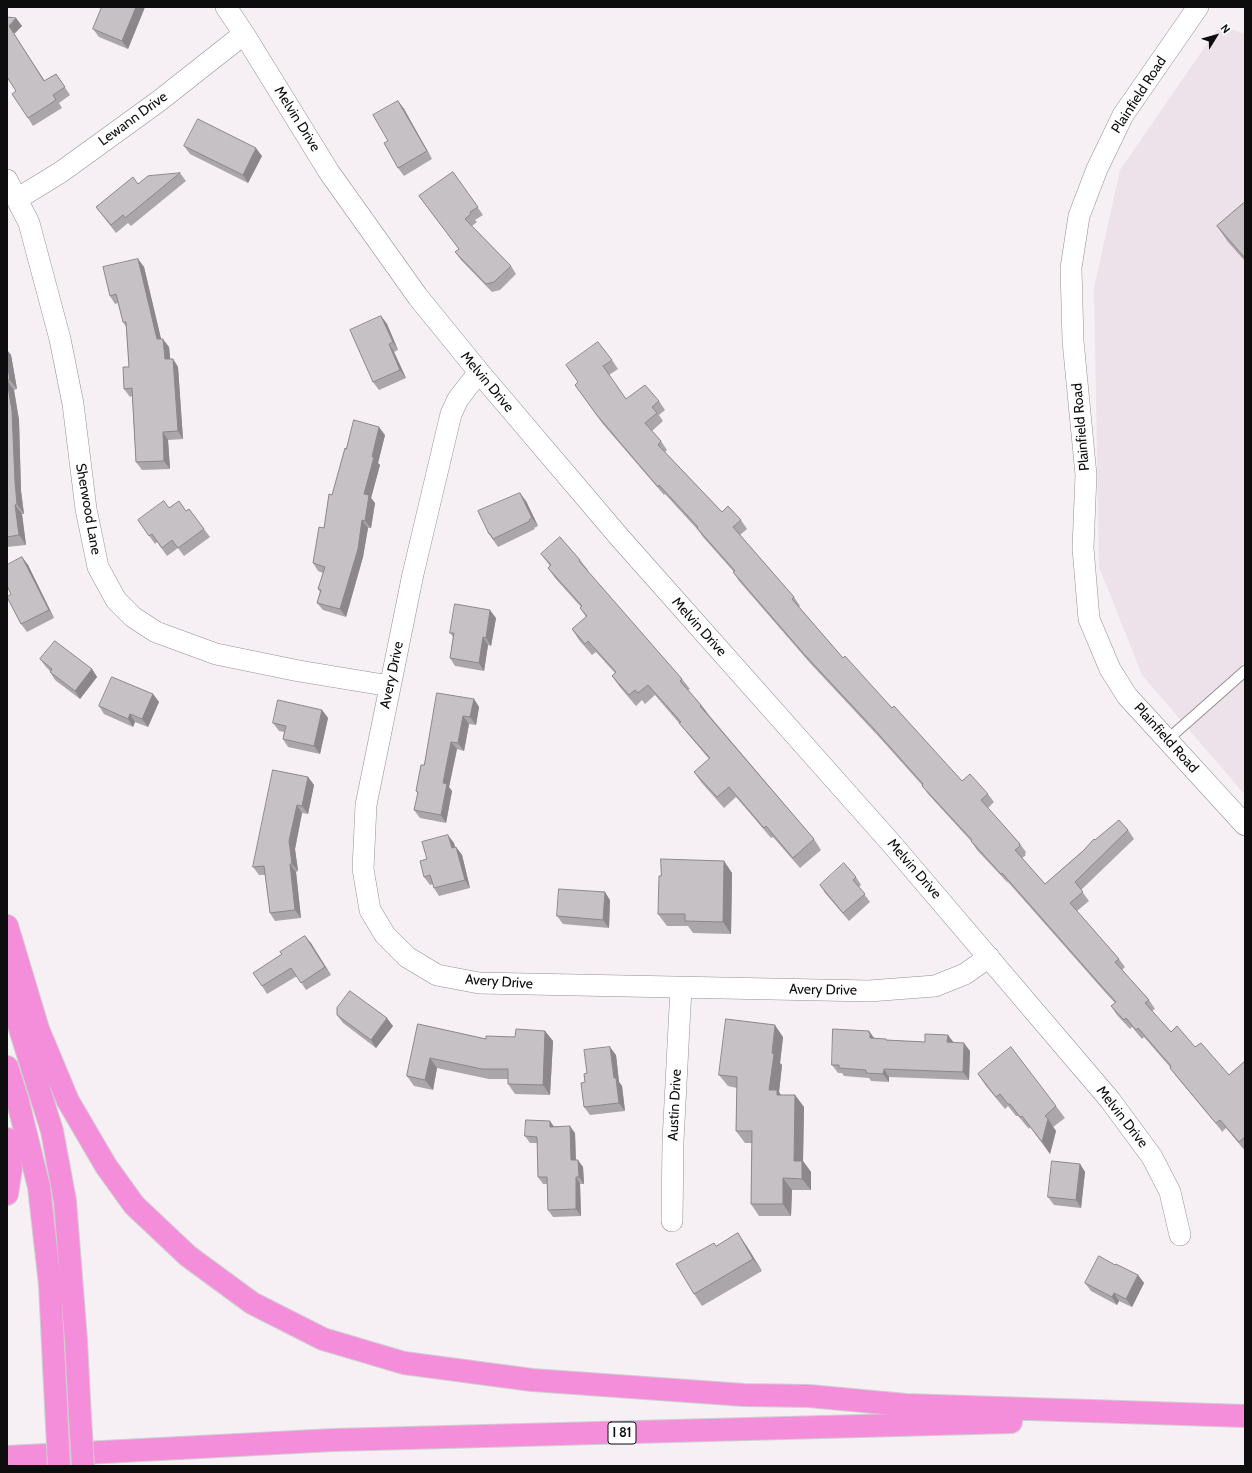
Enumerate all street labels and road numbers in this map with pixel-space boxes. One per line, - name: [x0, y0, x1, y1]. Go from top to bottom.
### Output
- street label: Plainfield Road: [1108, 54, 1170, 136]
- street label: Melvin Drive: [270, 83, 324, 155]
- street label: Lewann Drive: [95, 88, 171, 150]
- street label: Melvin Drive: [457, 348, 517, 416]
- street label: Plainfield Road: [1069, 382, 1093, 472]
- street label: Sherwood Lane: [72, 462, 104, 556]
- street label: Melvin Drive: [668, 594, 730, 660]
- street label: Avery Drive: [377, 640, 407, 710]
- street label: Plainfield Road: [1130, 700, 1202, 776]
- street label: Melvin Drive: [883, 836, 945, 902]
- street label: Avery Drive: [464, 971, 534, 993]
- street label: Avery Drive: [789, 981, 857, 999]
- street label: Austin Drive: [665, 1069, 685, 1141]
- street label: Melvin Drive: [1093, 1083, 1151, 1151]
- road number: I 81: [608, 1422, 636, 1444]

